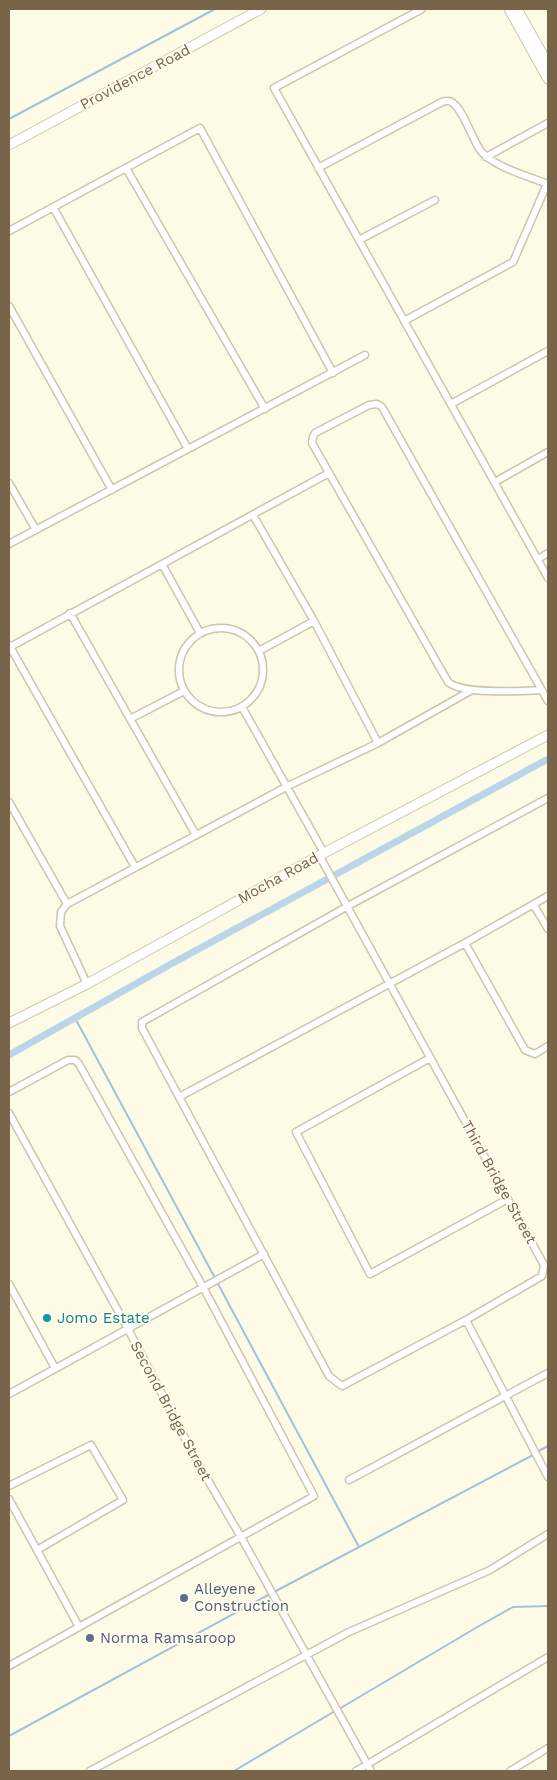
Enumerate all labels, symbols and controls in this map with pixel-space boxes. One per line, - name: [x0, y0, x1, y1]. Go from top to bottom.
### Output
- street label: Providence Road: [77, 40, 193, 114]
- street label: Mocha Road: [235, 848, 321, 908]
- street label: Third Bridge Street: [458, 1117, 541, 1248]
- place label: Jomo Estate: [57, 1309, 150, 1327]
- marker: Jomo Estate: [41, 1312, 53, 1324]
- street label: Second Bridge Street: [127, 1338, 216, 1485]
- place label: Alleyene Construction: [194, 1580, 289, 1615]
- marker: Alleyene Construction: [178, 1592, 190, 1604]
- place label: Norma Ramsaroop: [100, 1629, 236, 1647]
- marker: Norma Ramsaroop: [84, 1632, 96, 1644]

